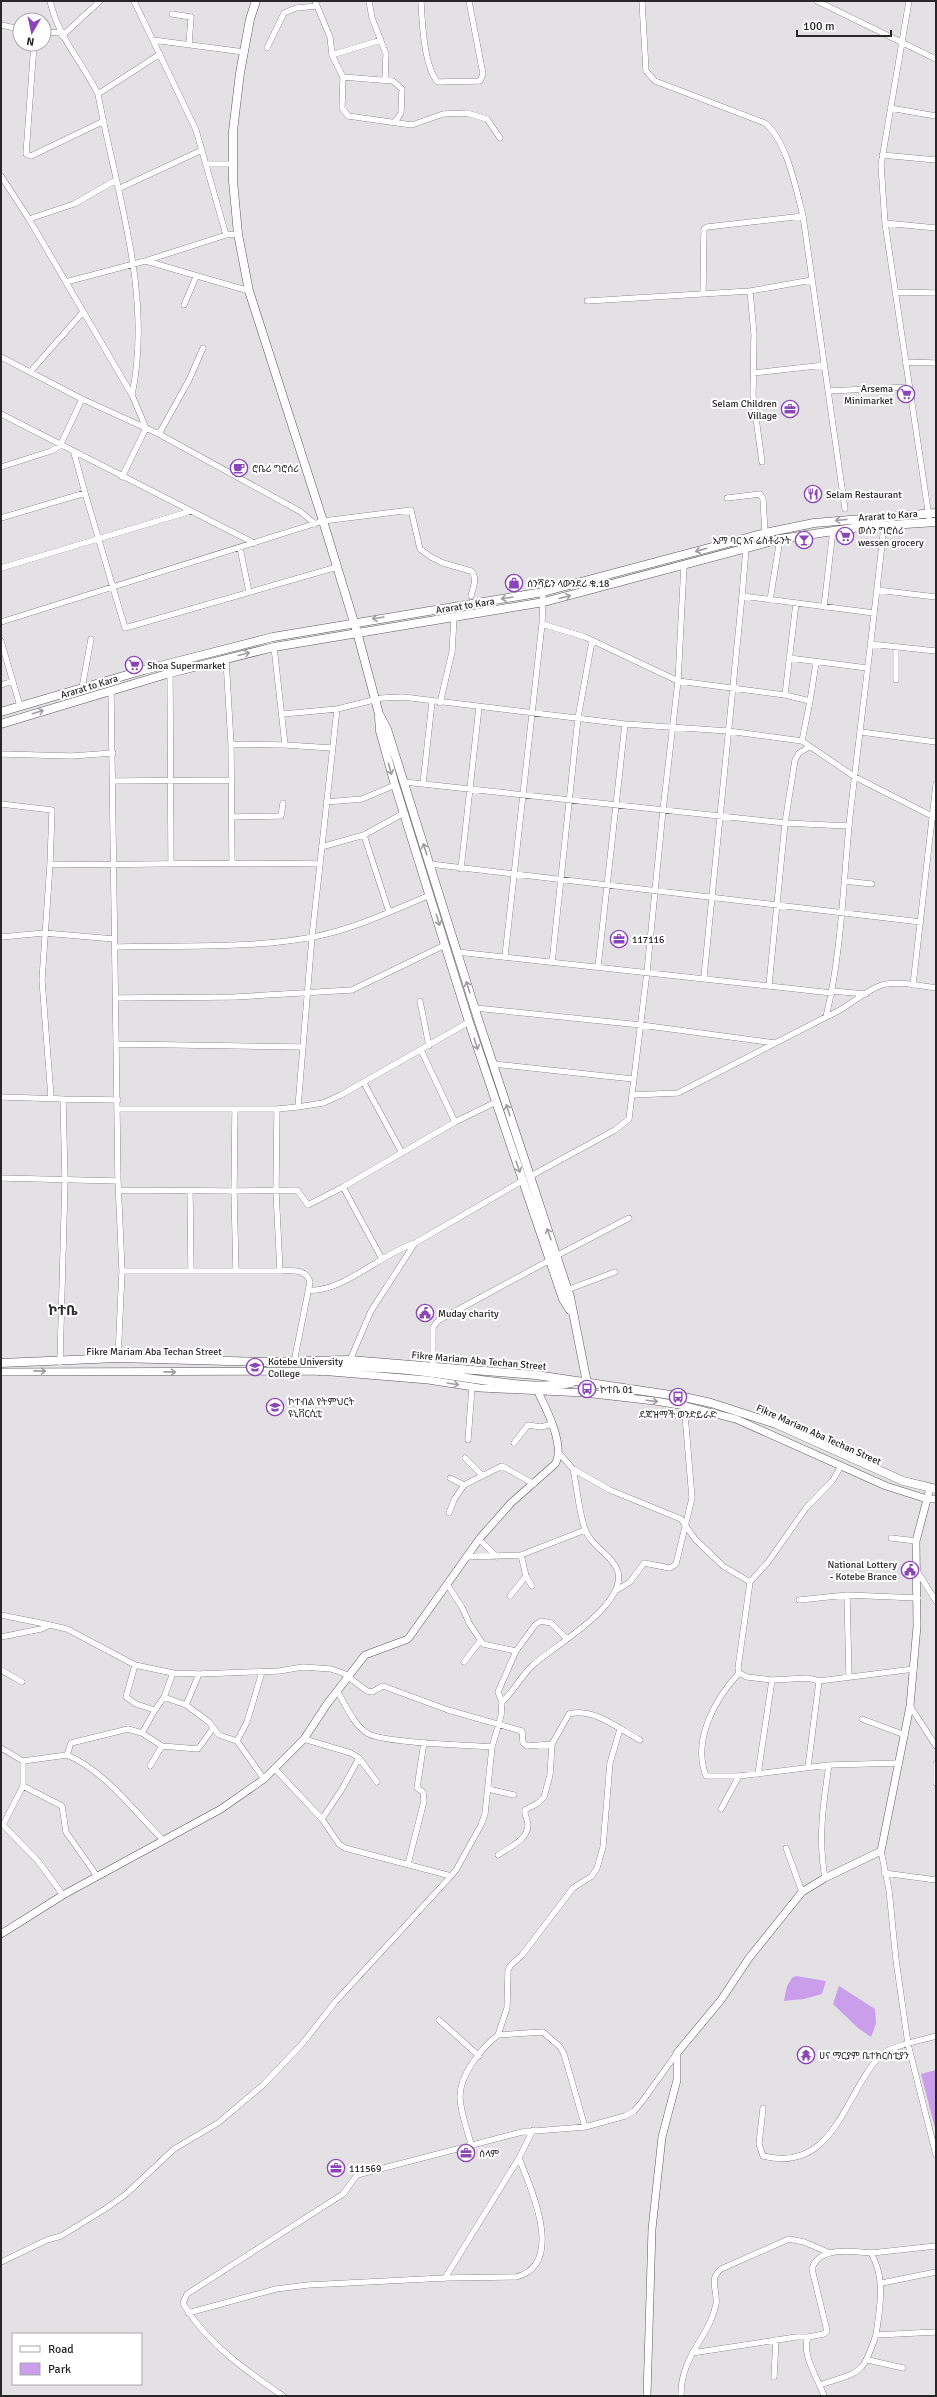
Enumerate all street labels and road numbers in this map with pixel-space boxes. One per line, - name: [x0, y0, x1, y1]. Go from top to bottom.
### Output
- street label: Ararat to Kara: [858, 508, 918, 524]
- street label: Ararat to Kara: [435, 595, 496, 617]
- street label: Ararat to Kara: [59, 673, 120, 701]
- street label: Fikre Mariam Aba Techan Street: [86, 1346, 222, 1358]
- street label: Fikre Mariam Aba Techan Street: [411, 1349, 547, 1373]
- street label: Fikre Mariam Aba Techan Street: [754, 1402, 883, 1468]

